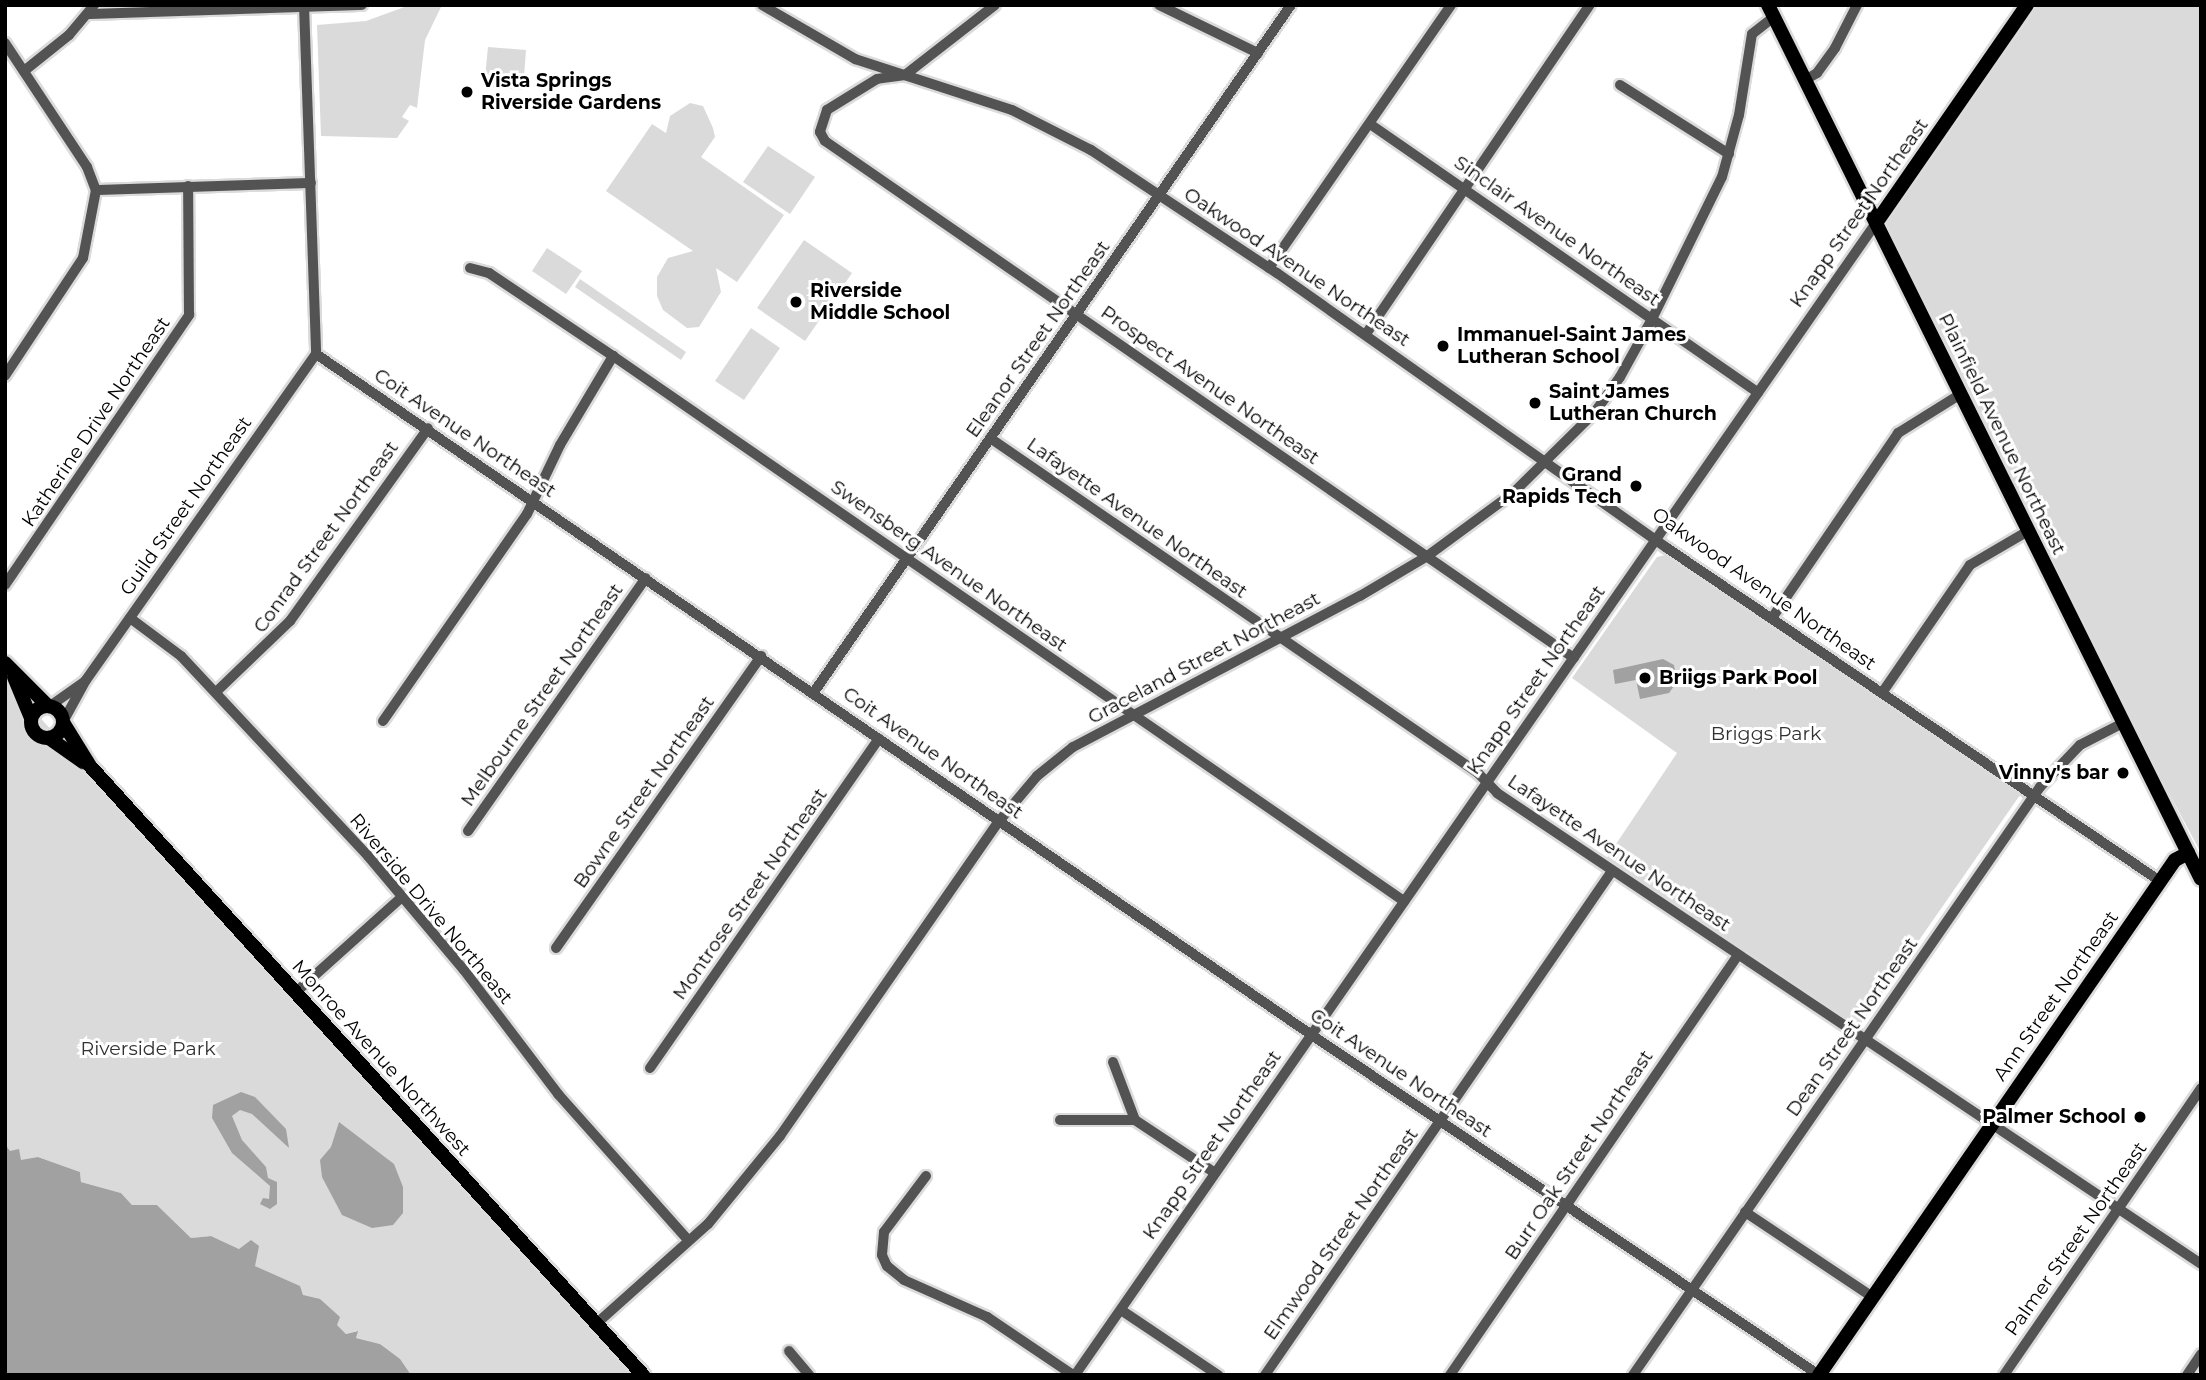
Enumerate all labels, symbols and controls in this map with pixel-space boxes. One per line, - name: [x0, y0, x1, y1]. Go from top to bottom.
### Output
- place label: Vista Springs Riverside Gardens: [481, 70, 661, 114]
- marker: Vista Springs Riverside Gardens: [459, 84, 475, 100]
- street label: Knapp Street Northeast: [1785, 114, 1933, 312]
- street label: Sinclair Avenue Northeast: [1450, 151, 1664, 311]
- street label: Oakwood Avenue Northeast: [1180, 183, 1414, 351]
- street label: Eleanor Street Northeast: [961, 236, 1115, 442]
- place label: Riverside Middle School: [810, 280, 950, 324]
- marker: Riverside Middle School: [788, 294, 804, 310]
- street label: Prospect Avenue Northeast: [1096, 301, 1324, 469]
- street label: Plainfield Avenue Northeast: [1933, 310, 2071, 558]
- street label: Katherine Drive Northeast: [17, 313, 175, 531]
- place label: Immanuel-Saint James Lutheran School: [1457, 324, 1686, 368]
- marker: Immanuel-Saint James Lutheran School: [1435, 338, 1451, 354]
- street label: Coit Avenue Northeast: [370, 364, 560, 502]
- place label: Saint James Lutheran Church: [1549, 381, 1717, 425]
- marker: Saint James Lutheran Church: [1527, 395, 1543, 411]
- street label: Guild Street Northeast: [116, 412, 256, 600]
- street label: Lafayette Avenue Northeast: [1022, 433, 1252, 603]
- street label: Conrad Street Northeast: [249, 437, 403, 637]
- place label: Grand Rapids Tech: [1502, 464, 1622, 508]
- street label: Swensberg Avenue Northeast: [827, 475, 1071, 657]
- marker: Grand Rapids Tech: [1628, 478, 1644, 494]
- street label: Oakwood Avenue Northeast: [1648, 503, 1880, 675]
- street label: Melbourne Street Northeast: [456, 579, 628, 811]
- street label: Knapp Street Northeast: [1462, 581, 1610, 779]
- street label: Graceland Street Northeast: [1084, 587, 1324, 729]
- place label: Briigs Park Pool: [1659, 667, 1817, 689]
- marker: Briigs Park Pool: [1637, 670, 1653, 686]
- street label: Coit Avenue Northeast: [839, 682, 1027, 824]
- street label: Bowne Street Northeast: [569, 691, 719, 893]
- park label: Briggs Park: [1711, 723, 1821, 745]
- place label: Vinny's bar: [1999, 762, 2109, 784]
- marker: Vinny's bar: [2115, 765, 2131, 781]
- street label: Lafayette Avenue Northeast: [1503, 770, 1735, 936]
- street label: Montrose Street Northeast: [668, 784, 832, 1004]
- street label: Riverside Drive Northeast: [345, 809, 517, 1009]
- street label: Ann Street Northeast: [1989, 907, 2123, 1085]
- street label: Dean Street Northeast: [1781, 933, 1923, 1121]
- street label: Monroe Avenue Northwest: [287, 955, 475, 1161]
- street label: Coit Avenue Northeast: [1306, 1004, 1496, 1142]
- park label: Riverside Park: [80, 1038, 216, 1060]
- street label: Knapp Street Northeast: [1138, 1046, 1286, 1244]
- street label: Burr Oak Street Northeast: [1500, 1046, 1658, 1264]
- place label: Palmer School: [1982, 1106, 2126, 1128]
- marker: Palmer School: [2132, 1109, 2148, 1125]
- street label: Elmwood Street Northeast: [1259, 1124, 1423, 1344]
- street label: Palmer Street Northeast: [2000, 1138, 2152, 1340]

